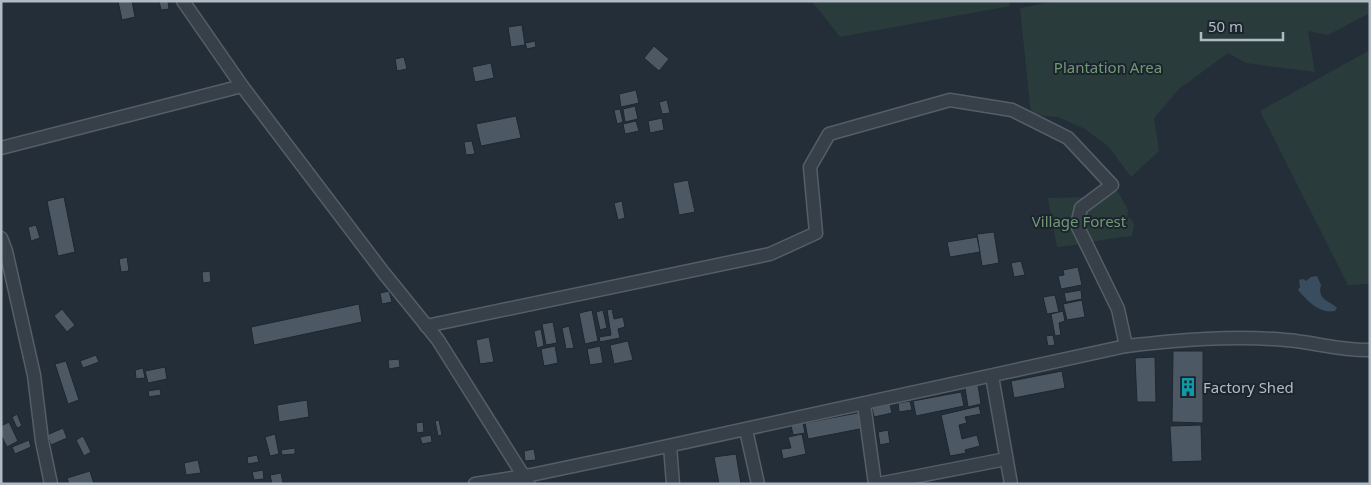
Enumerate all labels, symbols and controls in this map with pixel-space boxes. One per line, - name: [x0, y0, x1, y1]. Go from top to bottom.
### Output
- scale bar: [1201, 10, 1284, 42]
- text: 50 m: [1208, 16, 1243, 36]
- park label: Plantation Area: [1054, 57, 1162, 77]
- park label: Village Forest: [1032, 211, 1127, 231]
- building icon: Factory Shed: [1177, 376, 1199, 398]
- place label: Factory Shed: [1203, 377, 1294, 397]

